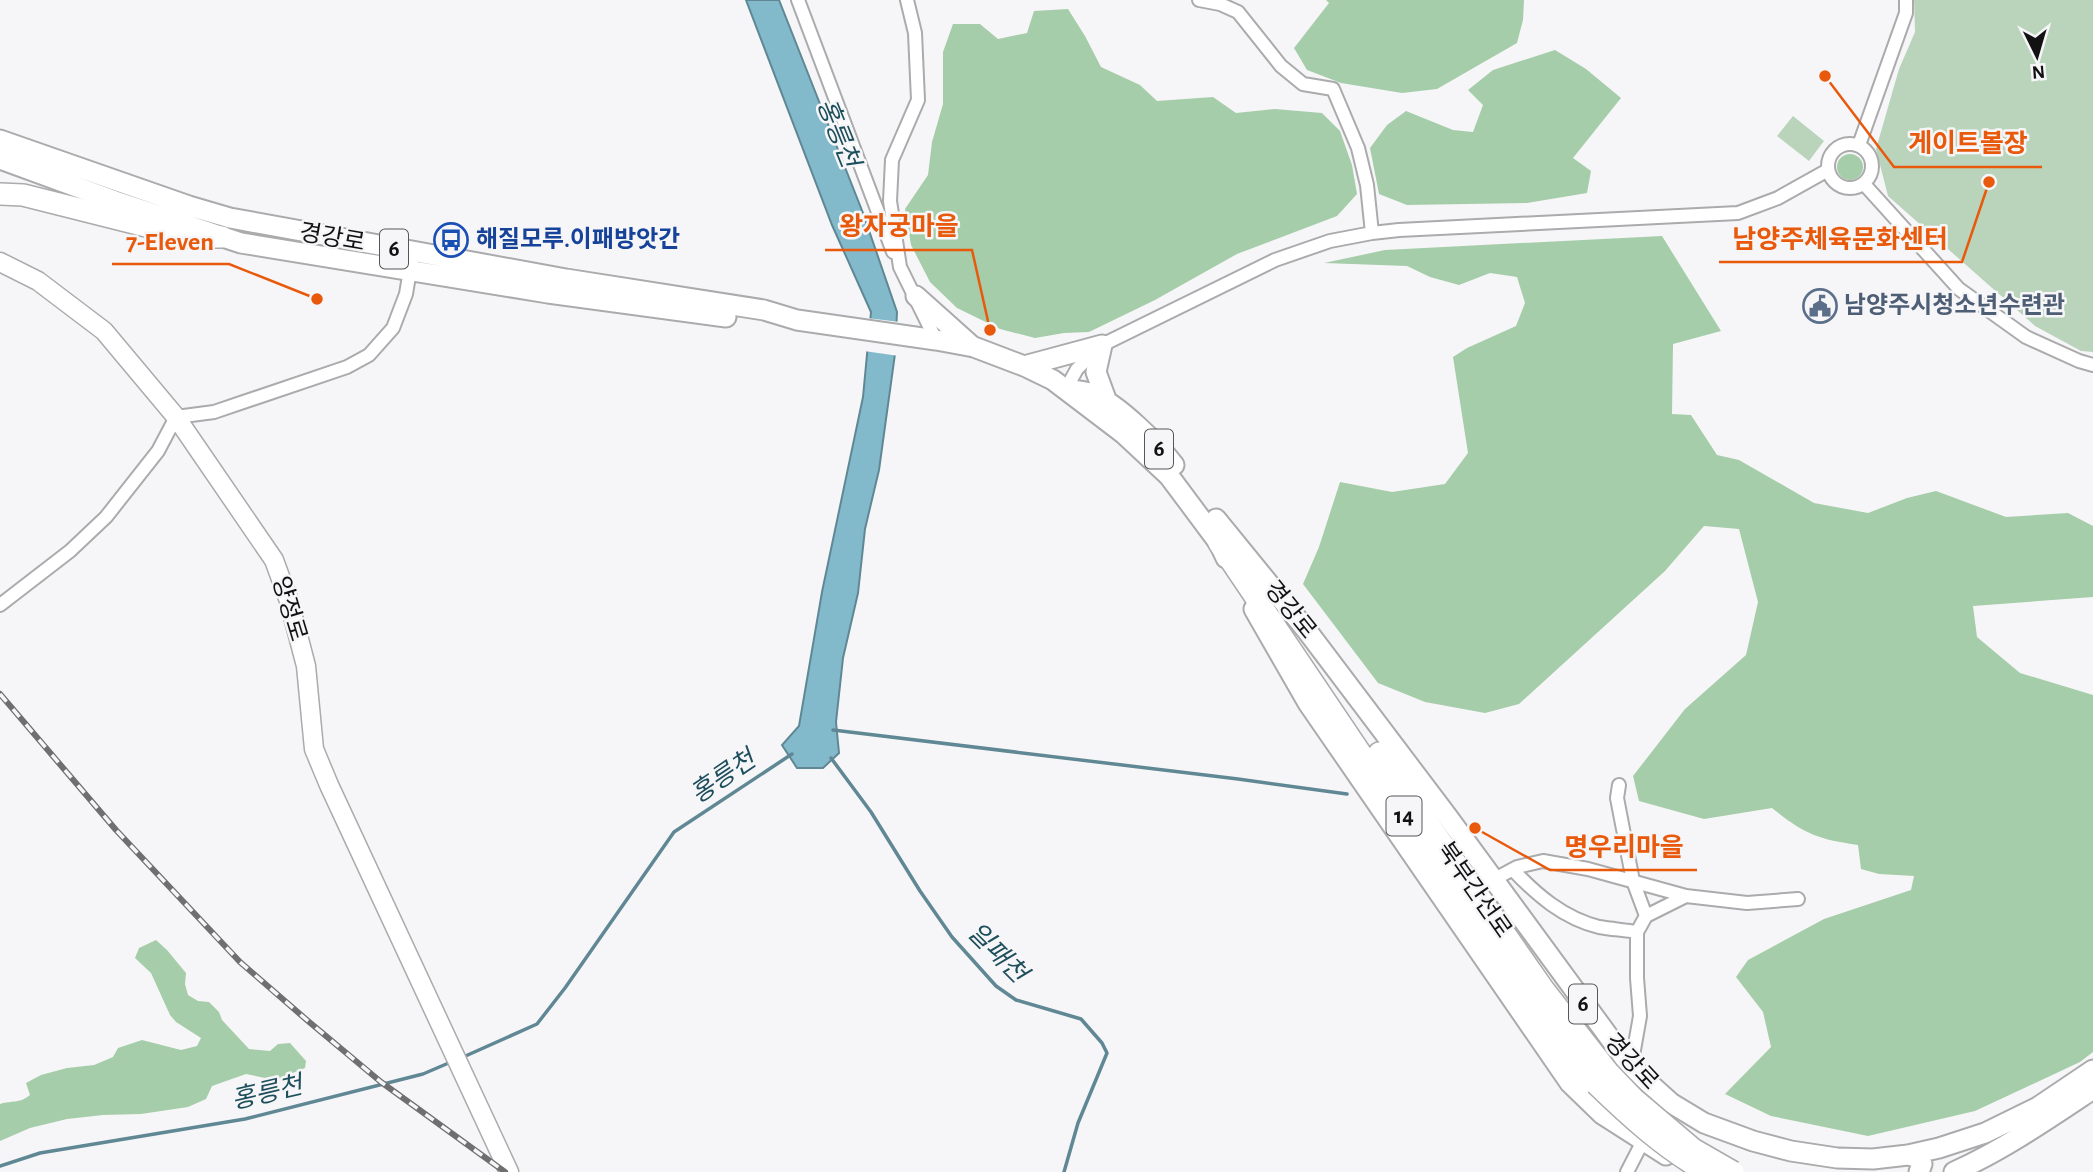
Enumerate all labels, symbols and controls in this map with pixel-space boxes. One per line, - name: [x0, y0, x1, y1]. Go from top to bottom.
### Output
- north arrow: [2002, 21, 2072, 91]
- text: N: [2031, 61, 2046, 81]
- water label: 홍릉천: [813, 94, 866, 174]
- callout: 게이트볼장: [1894, 120, 2042, 167]
- text: 게이트볼장: [1908, 129, 2028, 157]
- callout: 왕자궁마을: [825, 203, 972, 250]
- text: 왕자궁마을: [839, 213, 959, 240]
- callout: 남양주체육문화센터: [1719, 215, 1962, 262]
- callout: 7-Eleven: [112, 217, 229, 264]
- street label: 경강로: [297, 219, 367, 256]
- bus stop icon: 해질모루.이패방앗간: [432, 221, 470, 259]
- text: 남양주체육문화센터: [1732, 225, 1948, 253]
- place label: 해질모루.이패방앗간: [476, 226, 680, 252]
- text: 7-Eleven: [126, 229, 214, 255]
- road number: 6: [380, 230, 408, 268]
- public building icon: 남양주시청소년수련관: [1801, 287, 1839, 325]
- place label: 남양주시청소년수련관: [1844, 292, 2065, 318]
- road number: 6: [1145, 430, 1173, 468]
- street label: 양정로: [268, 574, 311, 644]
- street label: 경강로: [1260, 576, 1321, 643]
- water label: 홍릉천: [685, 744, 763, 808]
- road number: 14: [1386, 796, 1422, 836]
- callout: 명우리마을: [1550, 823, 1697, 870]
- text: 명우리마을: [1564, 833, 1684, 861]
- street label: 북부간선로: [1433, 837, 1516, 942]
- water label: 일패천: [962, 918, 1034, 990]
- road number: 6: [1569, 984, 1597, 1023]
- street label: 경강로: [1600, 1029, 1663, 1094]
- water label: 홍릉천: [229, 1071, 308, 1114]

